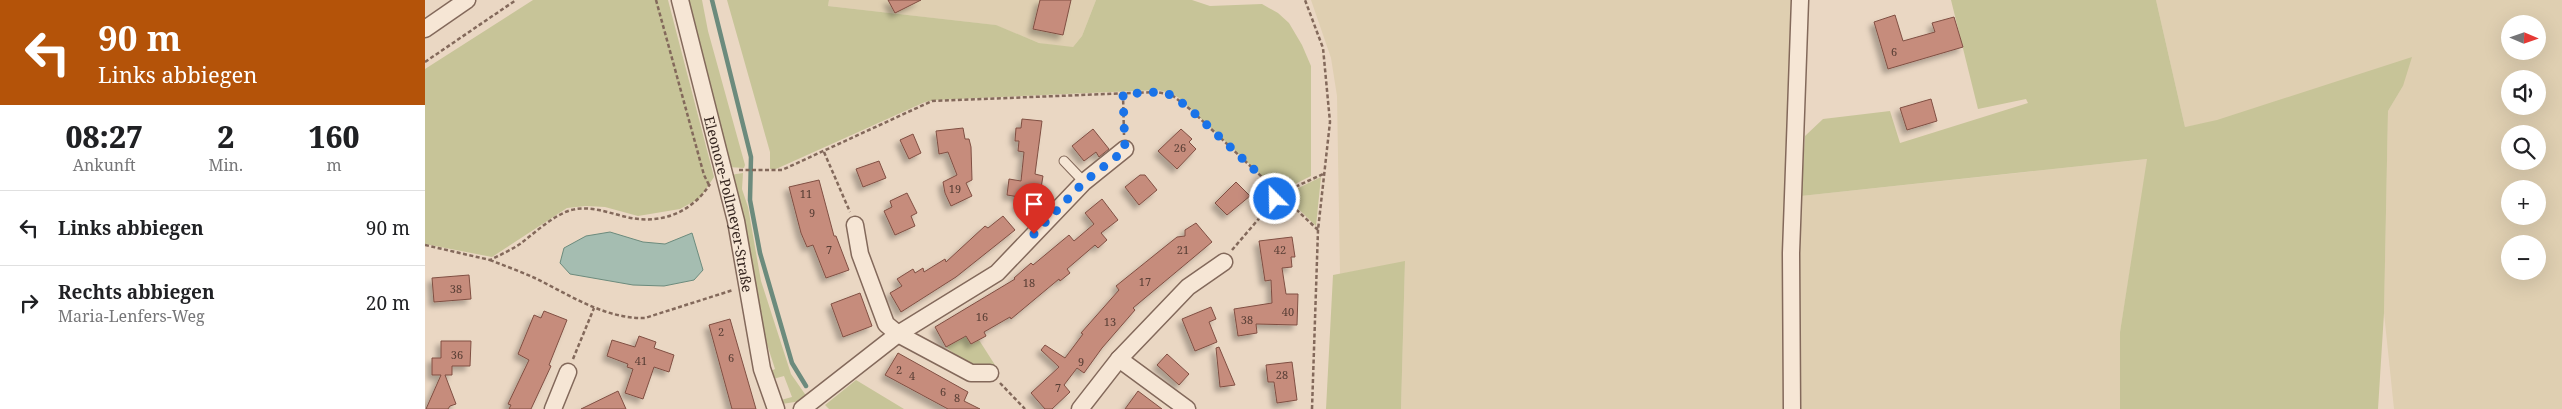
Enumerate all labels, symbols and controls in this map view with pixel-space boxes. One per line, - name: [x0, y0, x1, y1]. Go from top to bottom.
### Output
- text: 90 m: [98, 14, 181, 61]
- north arrow: [2501, 15, 2546, 60]
- map controls: [2501, 15, 2546, 280]
- icon: left: [15, 20, 80, 85]
- house number: 6: [1891, 44, 1897, 59]
- text: Links abbiegen: [98, 59, 257, 89]
- button: sound: [2501, 70, 2546, 115]
- street label: Eleonore-Pollmeyer-Straße: [700, 114, 758, 294]
- text: 08:27: [66, 116, 143, 157]
- text: 2: [217, 116, 234, 157]
- text: 160: [308, 116, 359, 157]
- button: search: [2501, 125, 2546, 170]
- house number: 26: [1174, 140, 1186, 155]
- text: Ankunft: [73, 154, 136, 176]
- text: Min.: [208, 154, 243, 176]
- text: m: [326, 154, 342, 176]
- position arrow: [1248, 172, 1300, 224]
- button: +: [2501, 180, 2546, 225]
- house number: 19: [949, 181, 961, 196]
- pin: [1013, 183, 1055, 234]
- house number: 11: [800, 186, 812, 201]
- icon: arrive: [1020, 190, 1048, 218]
- house number: 9: [809, 205, 815, 220]
- icon: left: [15, 214, 43, 242]
- text: Links abbiegen: [58, 215, 204, 241]
- text: 90 m: [366, 215, 410, 241]
- button: −: [2501, 235, 2546, 280]
- house number: 7: [826, 242, 832, 257]
- house number: 21: [1177, 242, 1189, 257]
- house number: 42: [1274, 242, 1286, 257]
- house number: 17: [1139, 274, 1151, 289]
- house number: 18: [1023, 275, 1035, 290]
- text: Rechts abbiegen: [58, 279, 215, 305]
- house number: 38: [450, 281, 462, 296]
- icon: right: [15, 289, 43, 317]
- text: 20 m: [366, 290, 410, 316]
- house number: 40: [1282, 304, 1294, 319]
- text: Maria-Lenfers-Weg: [58, 305, 205, 327]
- house number: 16: [976, 309, 988, 324]
- house number: 38: [1241, 312, 1253, 327]
- house number: 13: [1104, 314, 1116, 329]
- house number: 2: [718, 324, 724, 339]
- house number: 36: [451, 347, 463, 362]
- house number: 6: [728, 350, 734, 365]
- house number: 41: [635, 353, 647, 368]
- house number: 9: [1078, 354, 1084, 369]
- house number: 2: [896, 362, 902, 377]
- house number: 28: [1276, 367, 1288, 382]
- house number: 4: [909, 368, 915, 383]
- house number: 7: [1055, 380, 1061, 395]
- house number: 6: [940, 384, 946, 399]
- house number: 8: [954, 390, 960, 405]

